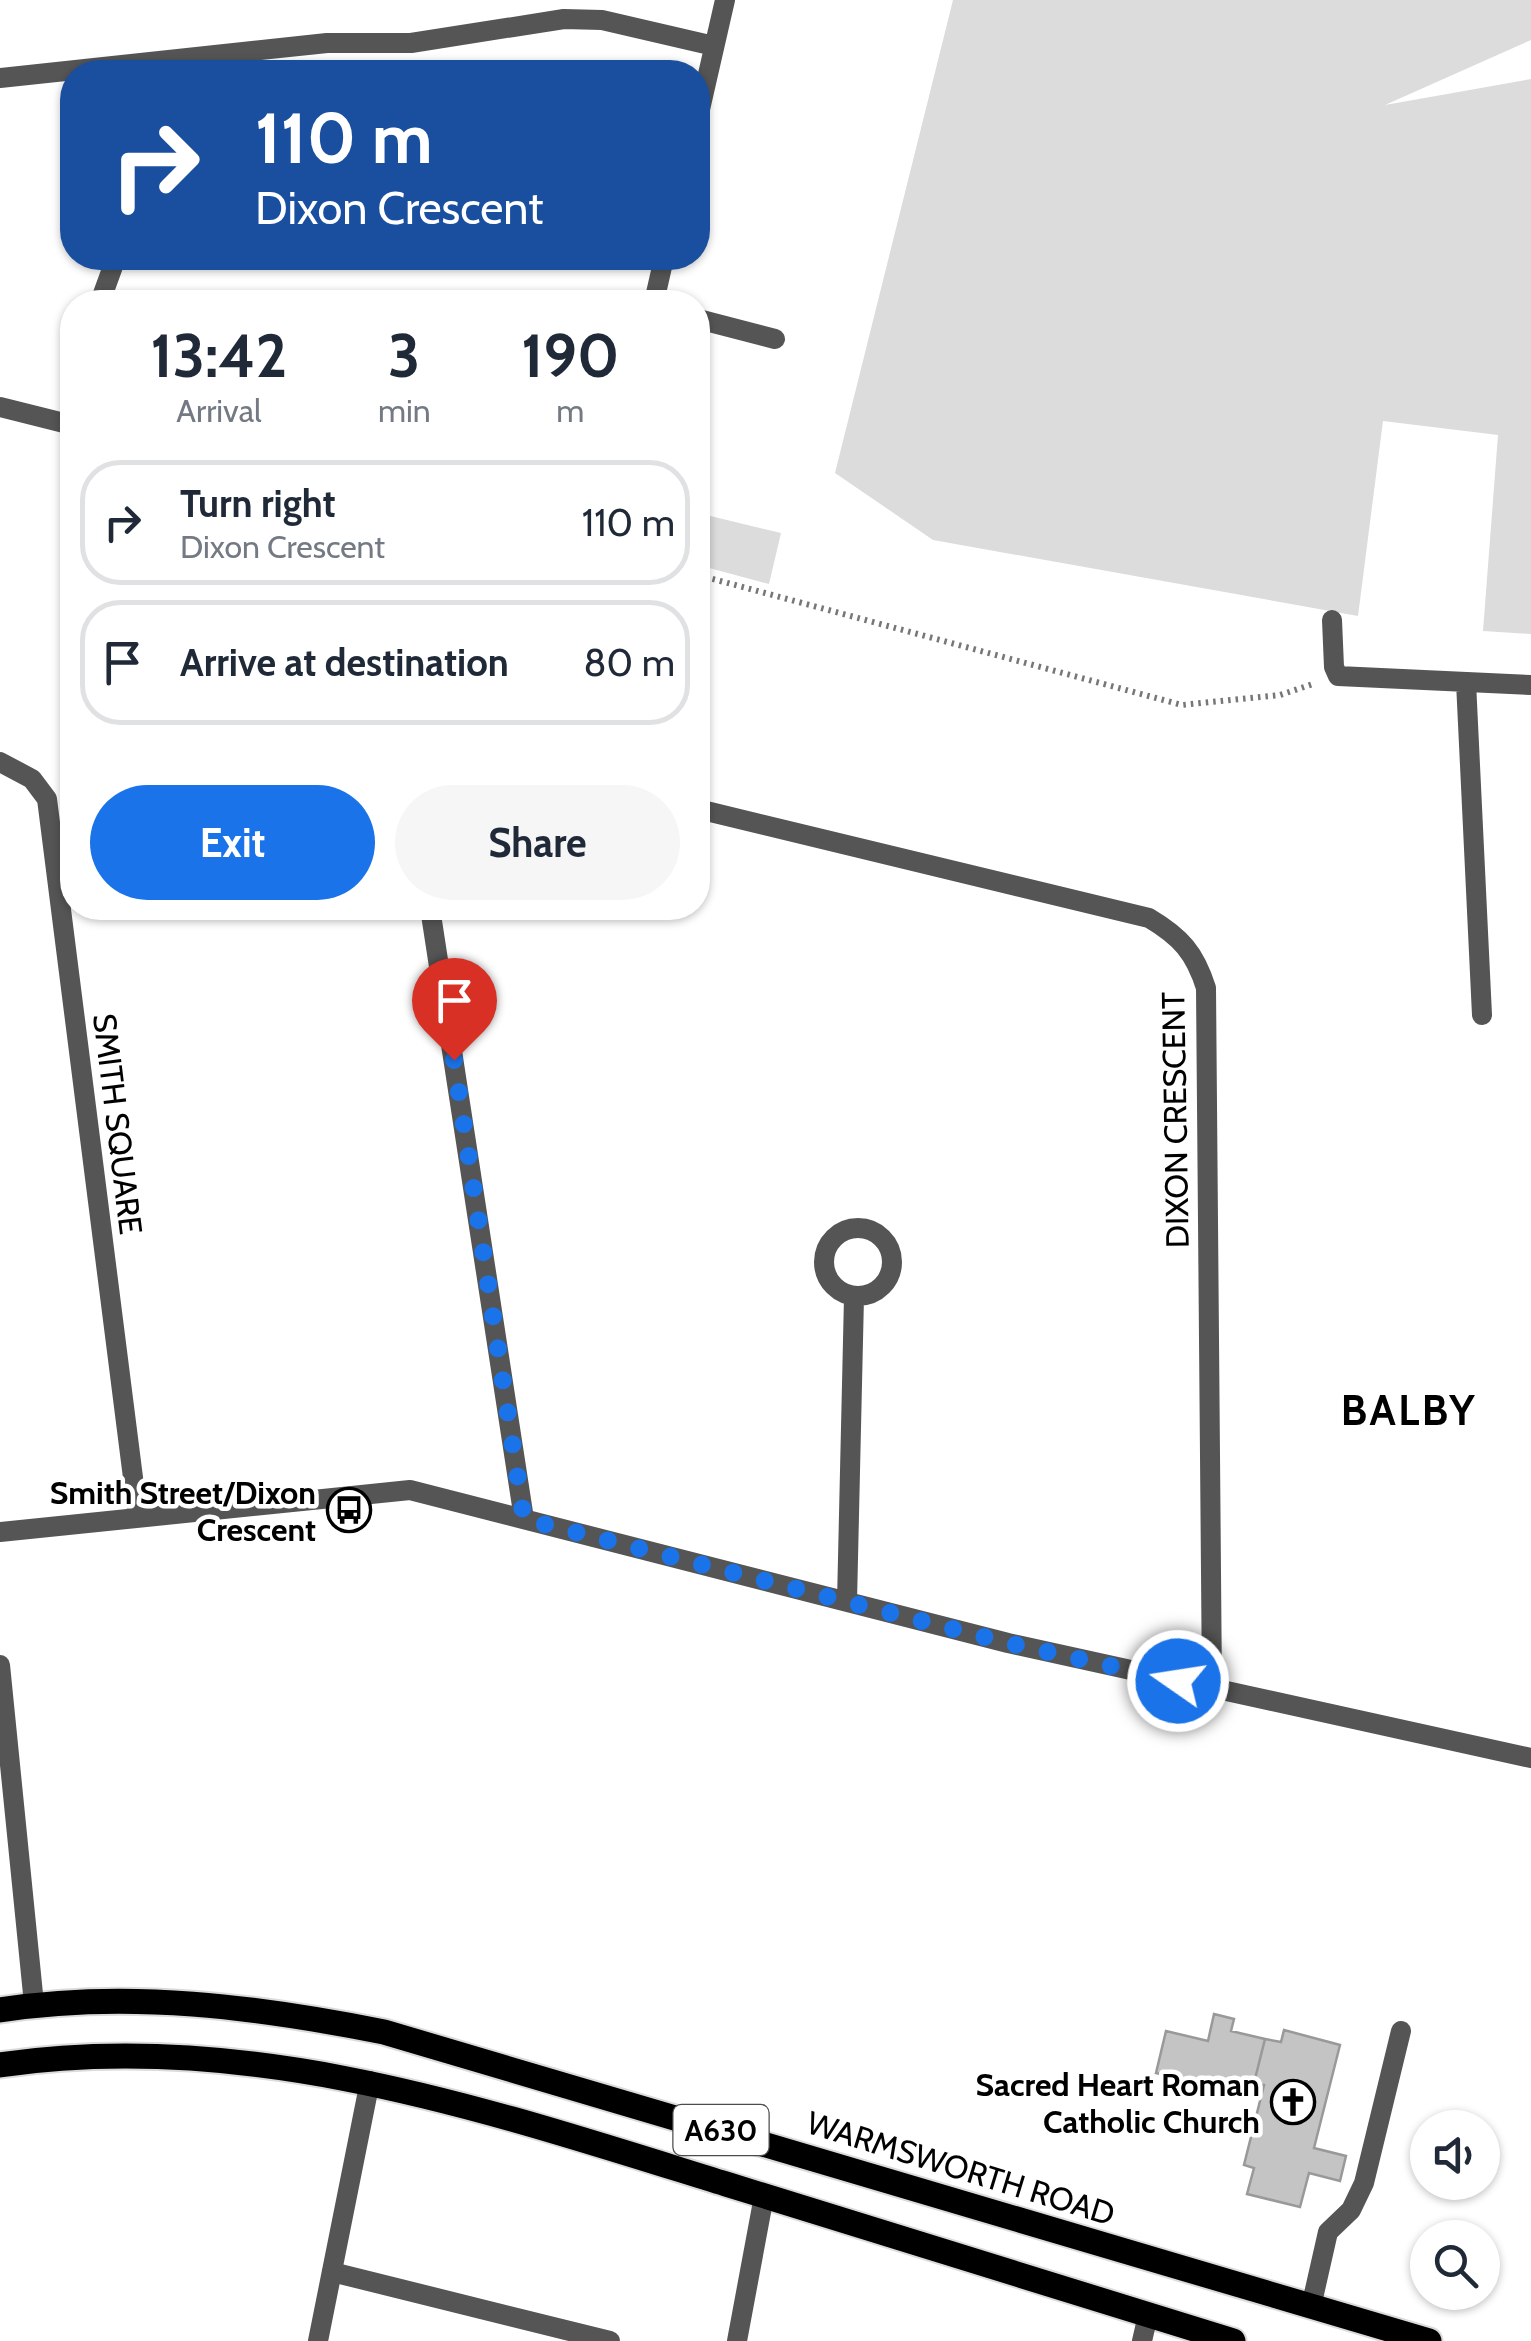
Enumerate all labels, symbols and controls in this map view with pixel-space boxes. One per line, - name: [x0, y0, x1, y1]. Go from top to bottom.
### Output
- text: 110 m: [255, 95, 433, 181]
- icon: right: [90, 100, 220, 230]
- text: Dixon Crescent: [255, 181, 543, 235]
- text: 13:42: [151, 319, 287, 392]
- text: 3: [388, 319, 420, 392]
- text: 190: [521, 319, 619, 392]
- text: Arrival: [176, 391, 262, 430]
- text: min: [378, 391, 431, 430]
- text: m: [556, 391, 584, 430]
- text: Turn right: [180, 480, 336, 527]
- icon: right: [95, 495, 150, 550]
- text: 110 m: [582, 499, 675, 546]
- text: Dixon Crescent: [180, 527, 385, 566]
- icon: arrive: [95, 635, 150, 690]
- text: Arrive at destination: [180, 639, 509, 686]
- text: 80 m: [584, 639, 675, 686]
- button: Exit: [90, 785, 375, 900]
- button: Share: [395, 785, 680, 900]
- pin: [412, 958, 497, 1061]
- icon: arrive: [427, 973, 482, 1028]
- street label: DIXON CRESCENT: [1153, 991, 1197, 1249]
- street label: SMITH SQUARE: [85, 1011, 151, 1237]
- district label: BALBY: [1341, 1384, 1477, 1436]
- place label: Smith Street/Dixon Crescent: [50, 1473, 316, 1549]
- bus stop icon: Smith Street/Dixon Crescent: [326, 1487, 372, 1533]
- position arrow: [1126, 1629, 1230, 1733]
- place label: Sacred Heart Roman Catholic Church: [976, 2065, 1260, 2141]
- church icon: Sacred Heart Roman Catholic Church: [1270, 2079, 1316, 2125]
- street label: WARMSWORTH ROAD: [802, 2103, 1120, 2233]
- road number: A630: [674, 2105, 768, 2155]
- map controls: [1410, 2110, 1500, 2310]
- button: sound: [1410, 2110, 1500, 2200]
- button: search: [1410, 2220, 1500, 2310]

